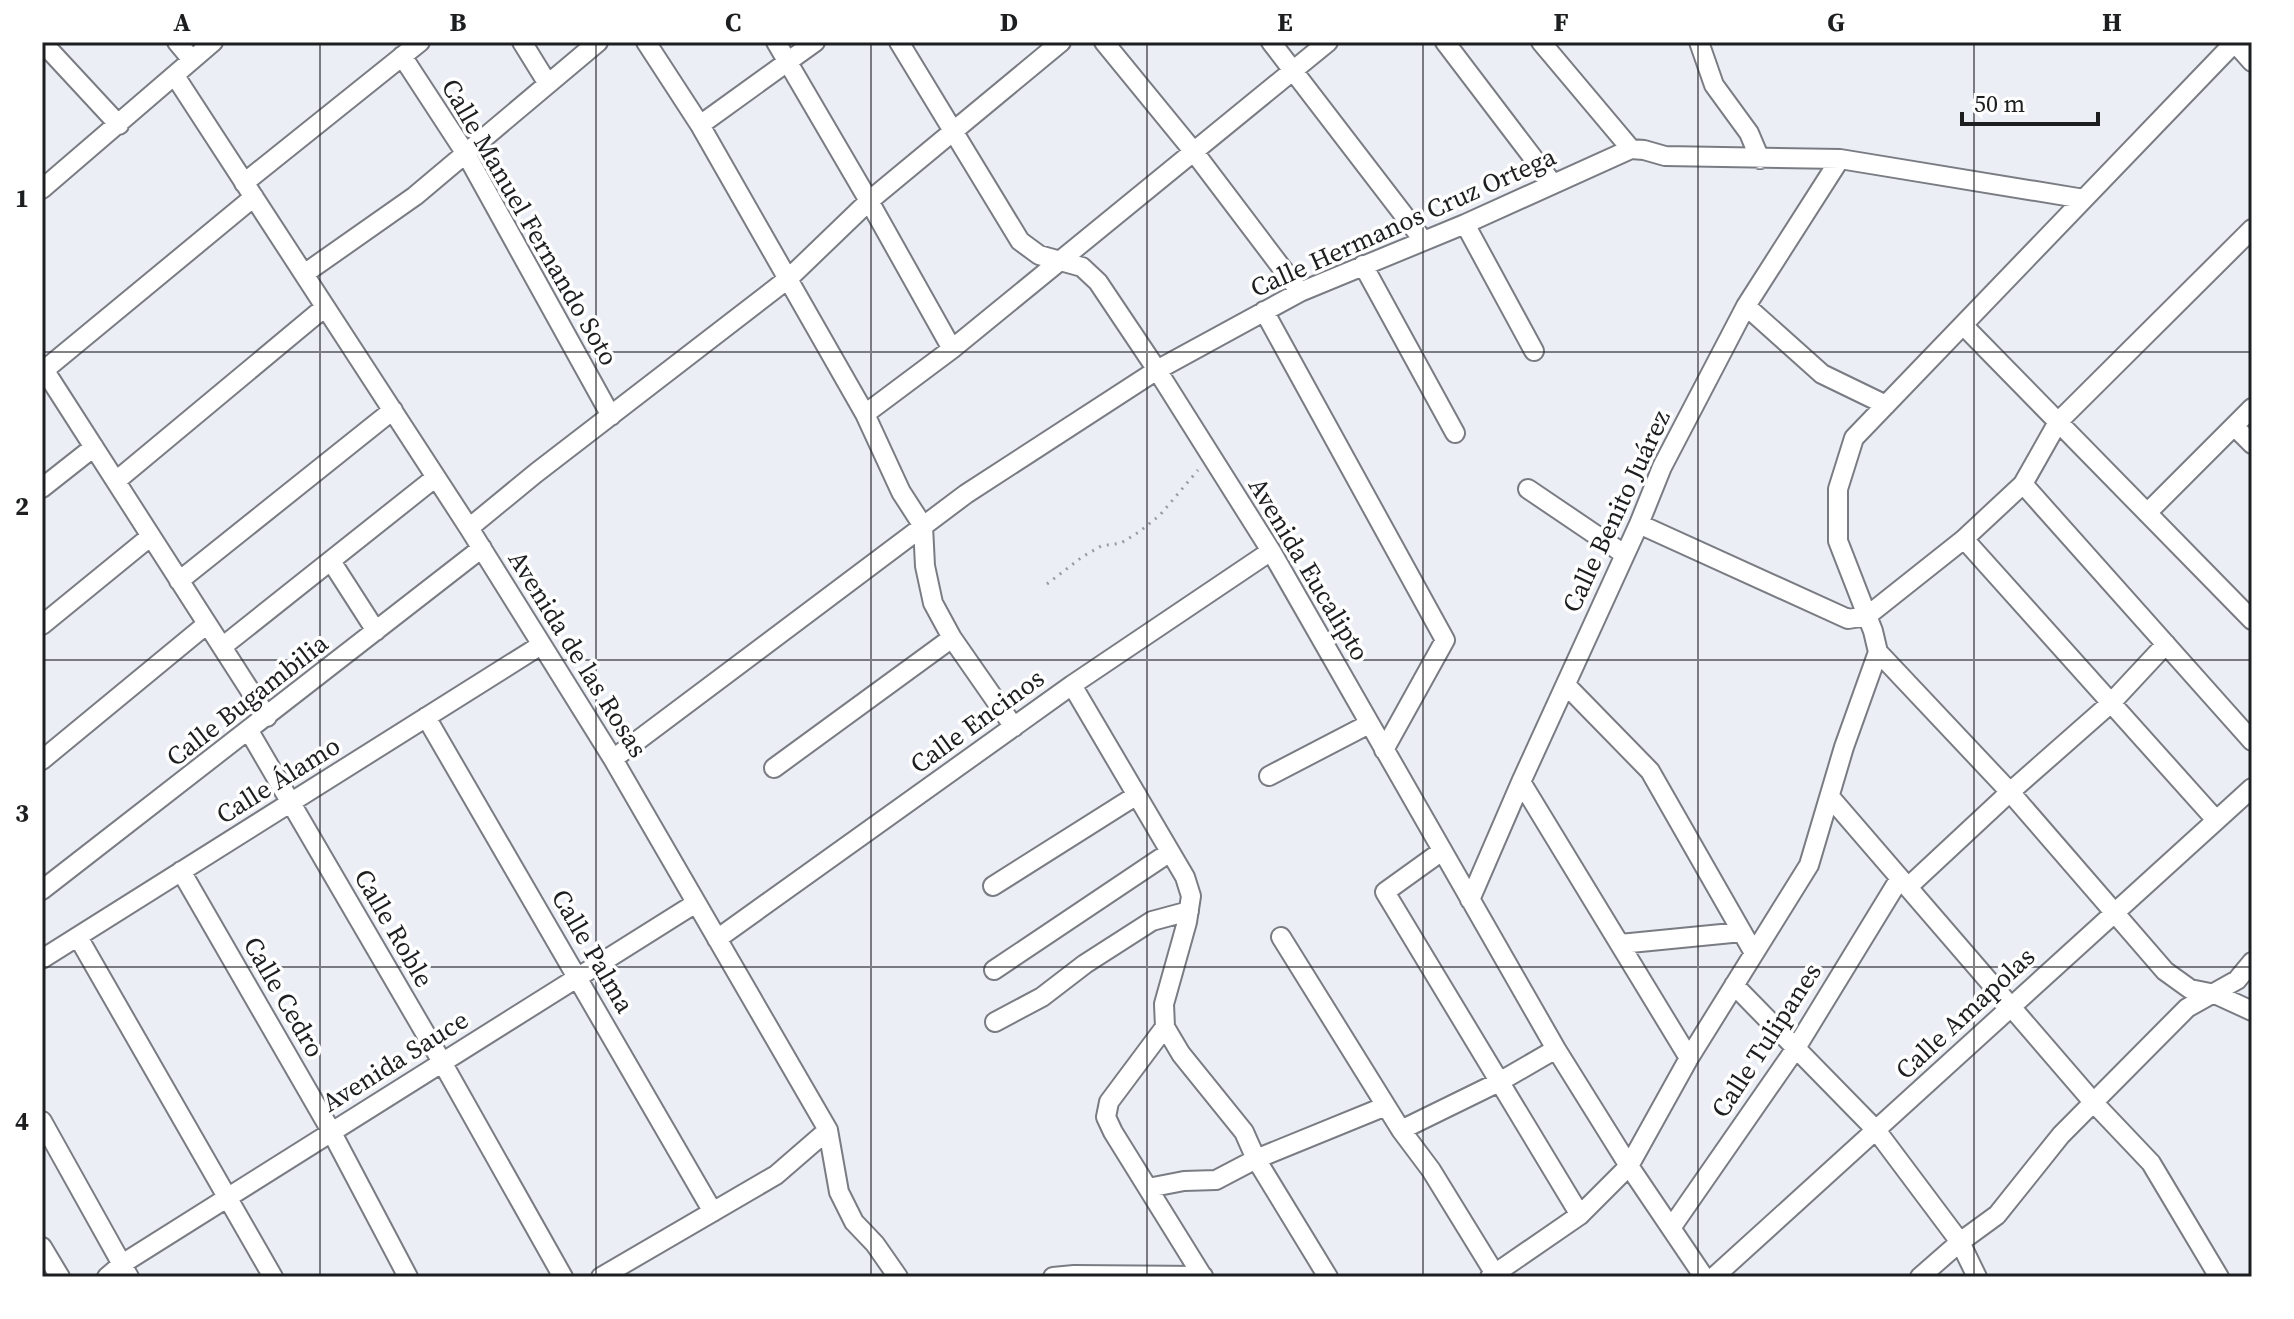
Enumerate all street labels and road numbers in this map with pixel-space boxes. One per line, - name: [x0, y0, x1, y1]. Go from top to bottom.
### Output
- street label: Calle Manuel Fernando Soto: [433, 72, 627, 372]
- street label: Calle Hermanos Cruz Ortega: [1245, 138, 1562, 306]
- street label: Calle Benito Juárez: [1553, 404, 1679, 618]
- street label: Avenida Eucalipto: [1240, 471, 1378, 667]
- street label: Avenida de las Rosas: [500, 544, 656, 764]
- street label: Calle Bugambilia: [159, 625, 336, 775]
- street label: Calle Encinos: [903, 660, 1051, 782]
- street label: Calle Álamo: [209, 728, 347, 832]
- street label: Calle Roble: [346, 862, 442, 994]
- street label: Calle Palma: [543, 882, 643, 1020]
- street label: Calle Cedro: [235, 930, 333, 1064]
- street label: Calle Amapolas: [1887, 939, 2043, 1087]
- street label: Calle Tulipanes: [1702, 956, 1830, 1124]
- street label: Avenida Sauce: [315, 1002, 475, 1120]

